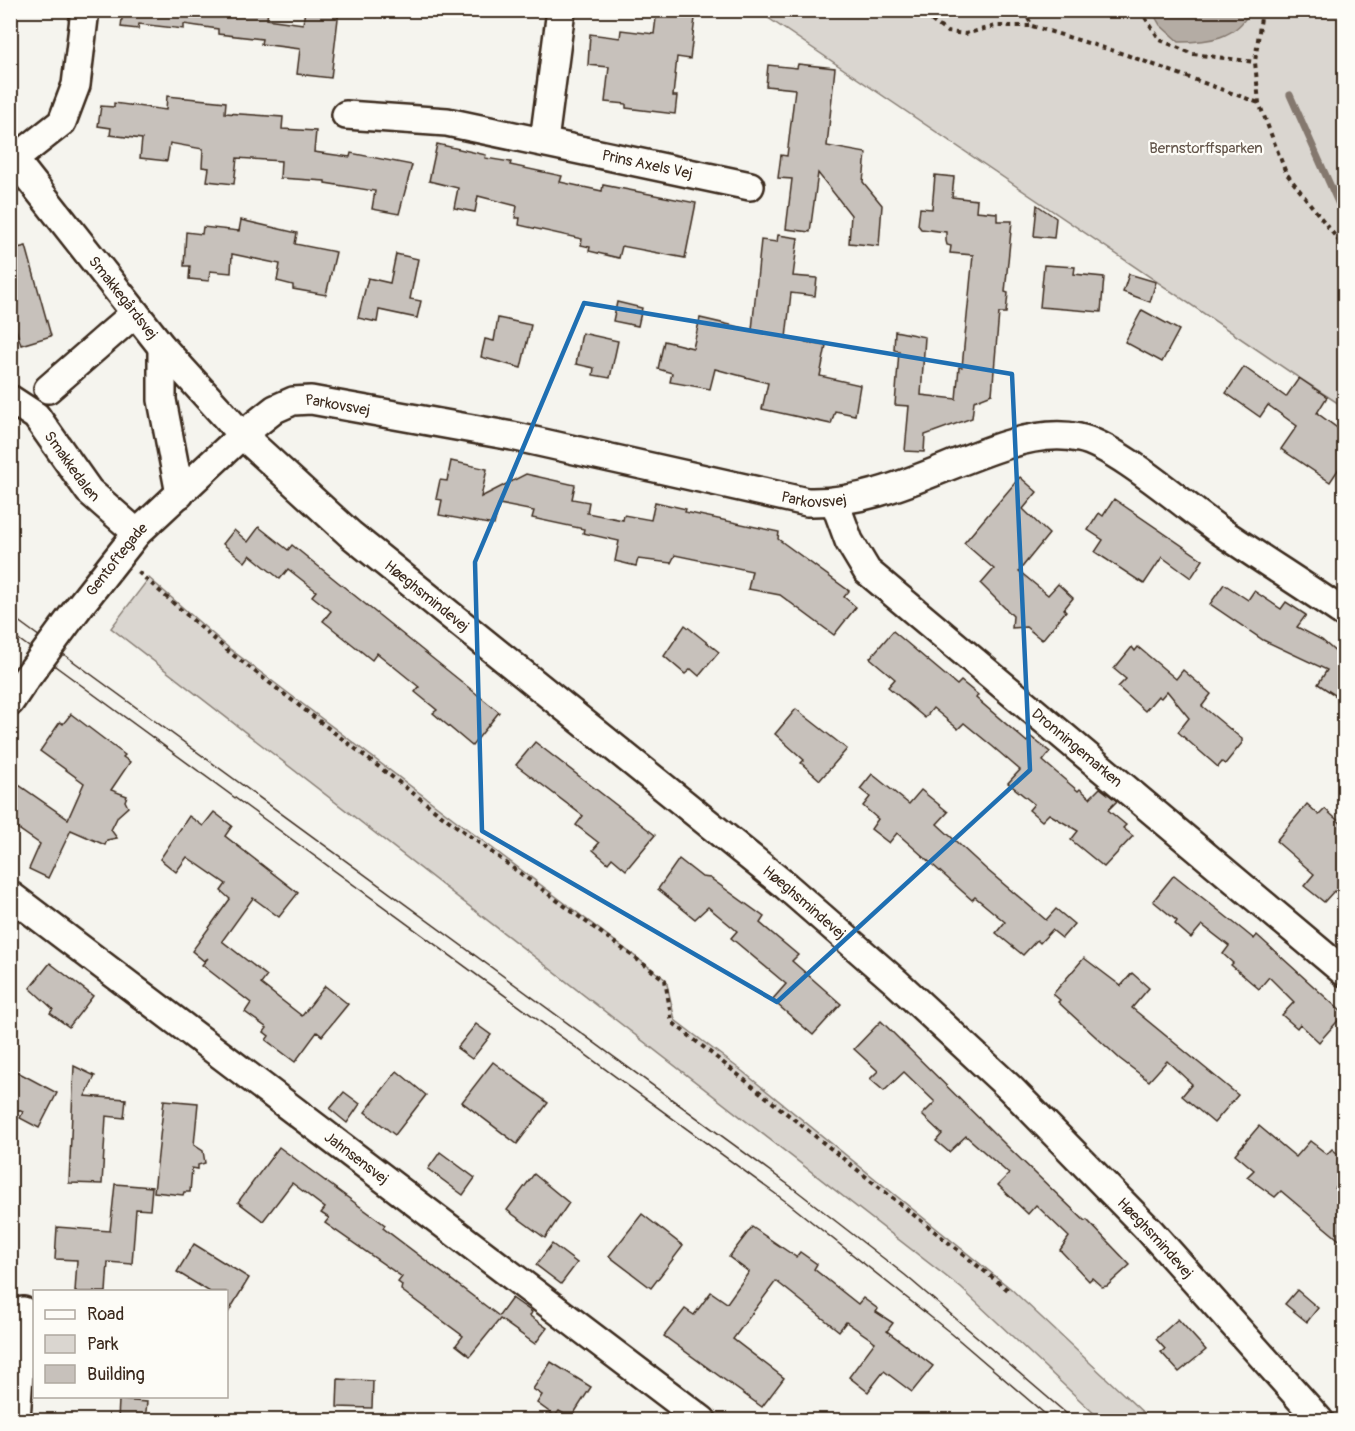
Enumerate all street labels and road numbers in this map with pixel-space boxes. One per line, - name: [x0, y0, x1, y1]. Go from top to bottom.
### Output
- street label: Prins Axels Vej: [600, 146, 694, 184]
- street label: Smakkegårdsvej: [84, 252, 162, 344]
- street label: Parkovsvej: [305, 391, 372, 420]
- street label: Smakkedalen: [40, 428, 103, 506]
- street label: Parkovsvej: [779, 488, 848, 512]
- street label: Gentoftegade: [82, 519, 152, 600]
- street label: Høeghsmindevej: [380, 557, 473, 636]
- street label: Dronningemarken: [1028, 704, 1126, 792]
- street label: Høeghsmindevej: [759, 862, 849, 944]
- street label: Jahnsensvej: [320, 1128, 392, 1189]
- street label: Høeghsmindevej: [1113, 1194, 1197, 1283]

